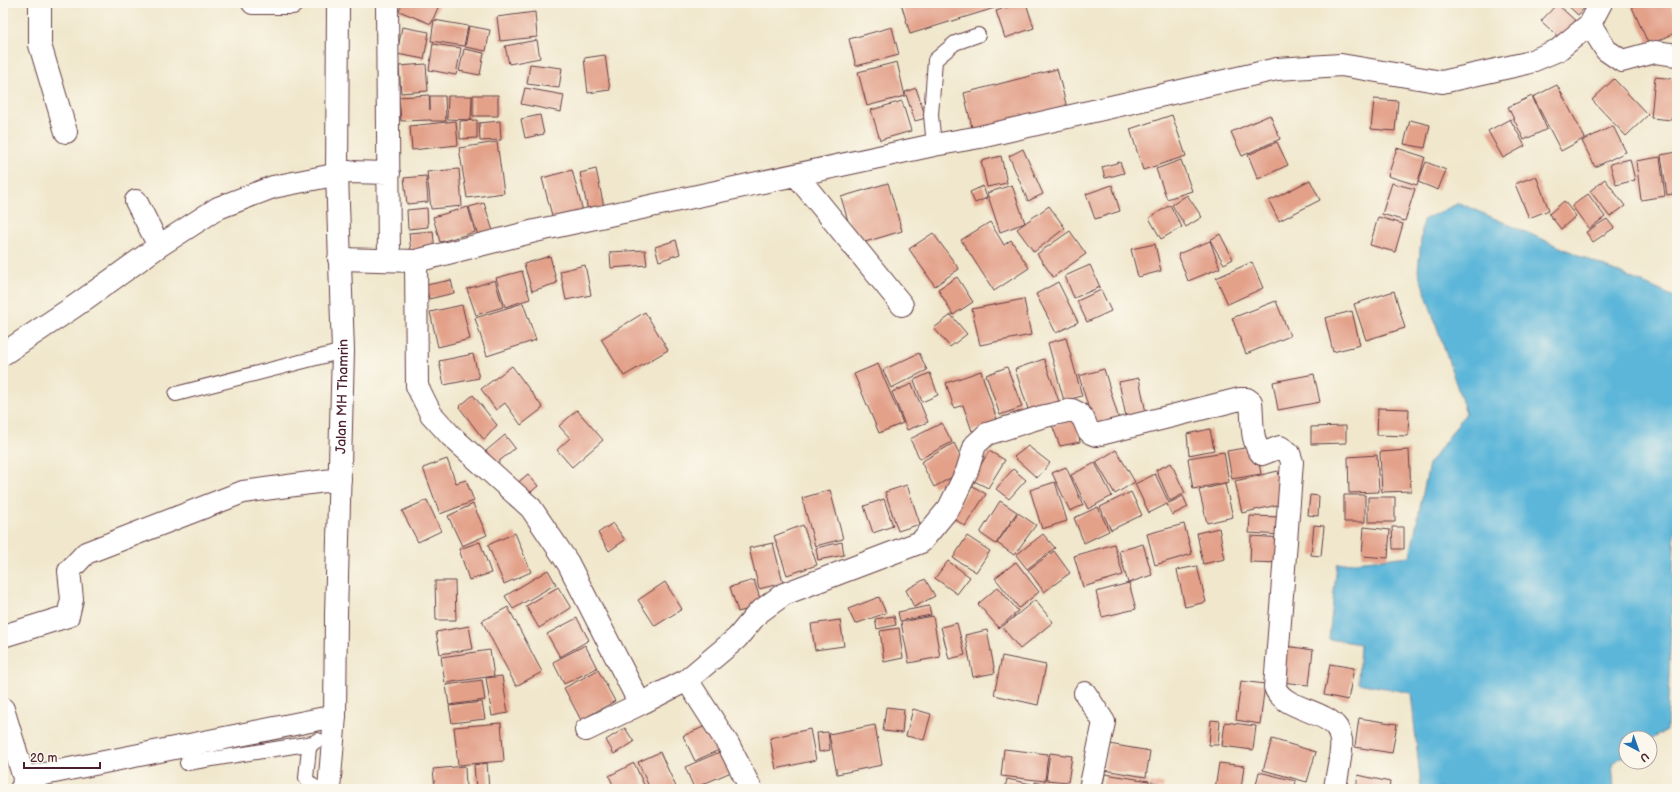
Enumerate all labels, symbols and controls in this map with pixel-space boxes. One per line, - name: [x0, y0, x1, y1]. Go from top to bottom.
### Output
- street label: Jalan MH Thamrin: [332, 339, 352, 454]
- north arrow: [1618, 730, 1658, 770]
- scale bar: [24, 744, 100, 770]
- text: U: [1637, 750, 1651, 765]
- text: 20 m: [30, 751, 57, 766]

